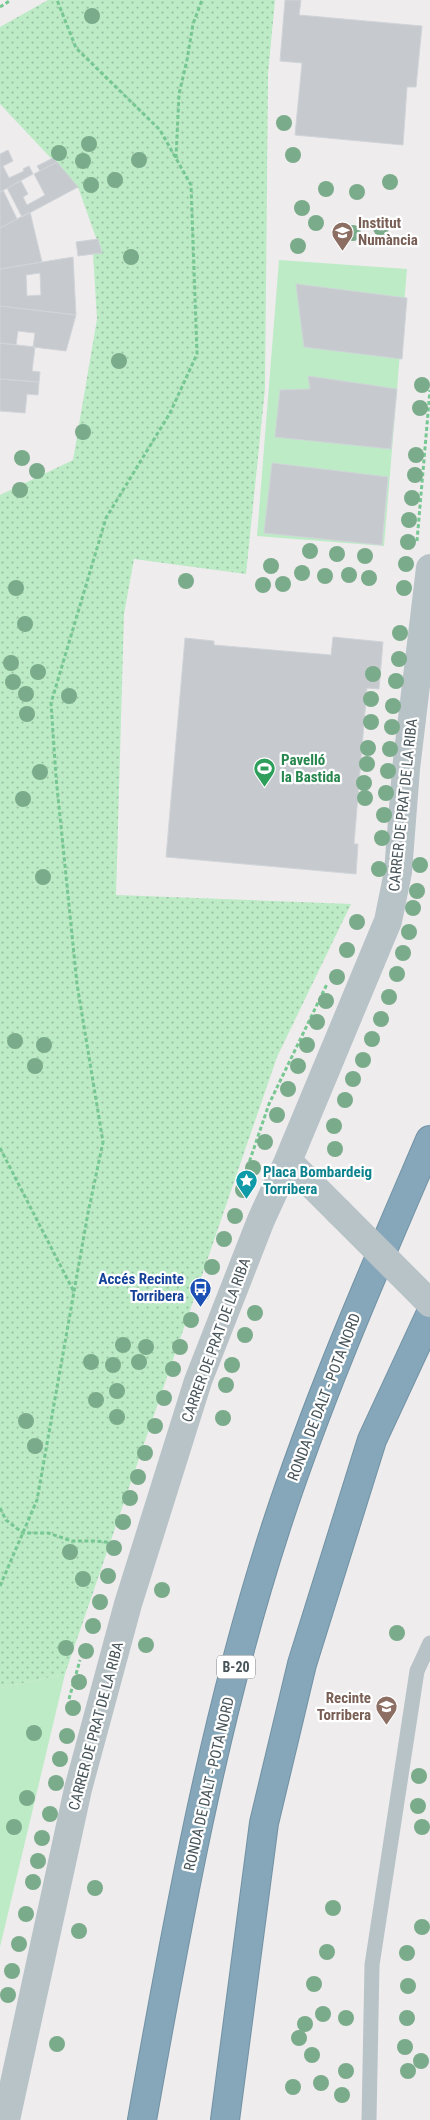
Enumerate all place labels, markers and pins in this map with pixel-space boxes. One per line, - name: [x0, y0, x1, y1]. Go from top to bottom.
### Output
- place label: Institut Numància: [358, 214, 418, 249]
- school or university icon: Institut Numància: [330, 220, 354, 251]
- place label: Pavelló la Bastida: [281, 751, 340, 786]
- sports icon: Pavelló la Bastida: [253, 757, 277, 788]
- place label: Placa Bombardeig Torribera: [263, 1163, 372, 1198]
- place icon: Placa Bombardeig Torribera: [235, 1169, 259, 1200]
- place label: Accés Recinte Torribera: [98, 1270, 184, 1305]
- bus stop icon: Accés Recinte Torribera: [188, 1276, 212, 1307]
- place label: Recinte Torribera: [317, 1689, 371, 1724]
- school or university icon: Recinte Torribera: [375, 1695, 399, 1726]

